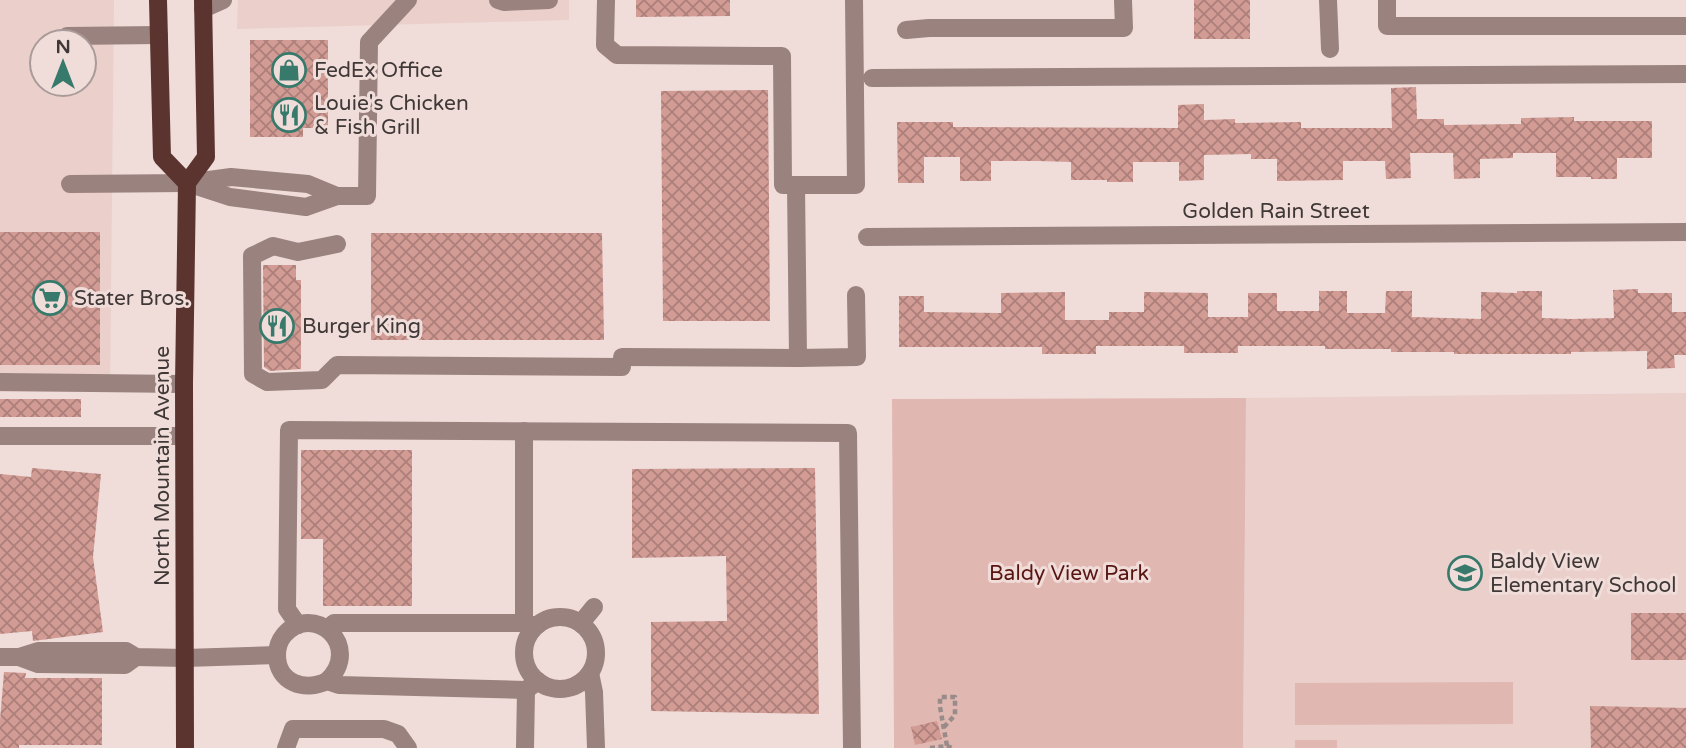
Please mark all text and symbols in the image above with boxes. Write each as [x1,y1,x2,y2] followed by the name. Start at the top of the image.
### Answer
[28,28,98,98] north arrow
[55,36,71,58] text: N
[270,51,308,89] shop icon: FedEx Office
[314,58,443,83] place label: FedEx Office
[314,91,469,140] place label: Louie's Chicken & Fish Grill
[270,96,308,134] restaurant icon: Louie's Chicken & Fish Grill
[1182,199,1370,224] street label: Golden Rain Street
[31,279,69,317] supermarket icon: Stater Bros.
[74,286,190,311] place label: Stater Bros.
[258,307,296,345] restaurant icon: Burger King
[302,314,421,339] place label: Burger King
[150,346,175,586] street label: North Mountain Avenue
[1490,549,1677,598] place label: Baldy View Elementary School
[1446,554,1484,592] school or university icon: Baldy View Elementary School
[989,561,1149,586] park label: Baldy View Park

